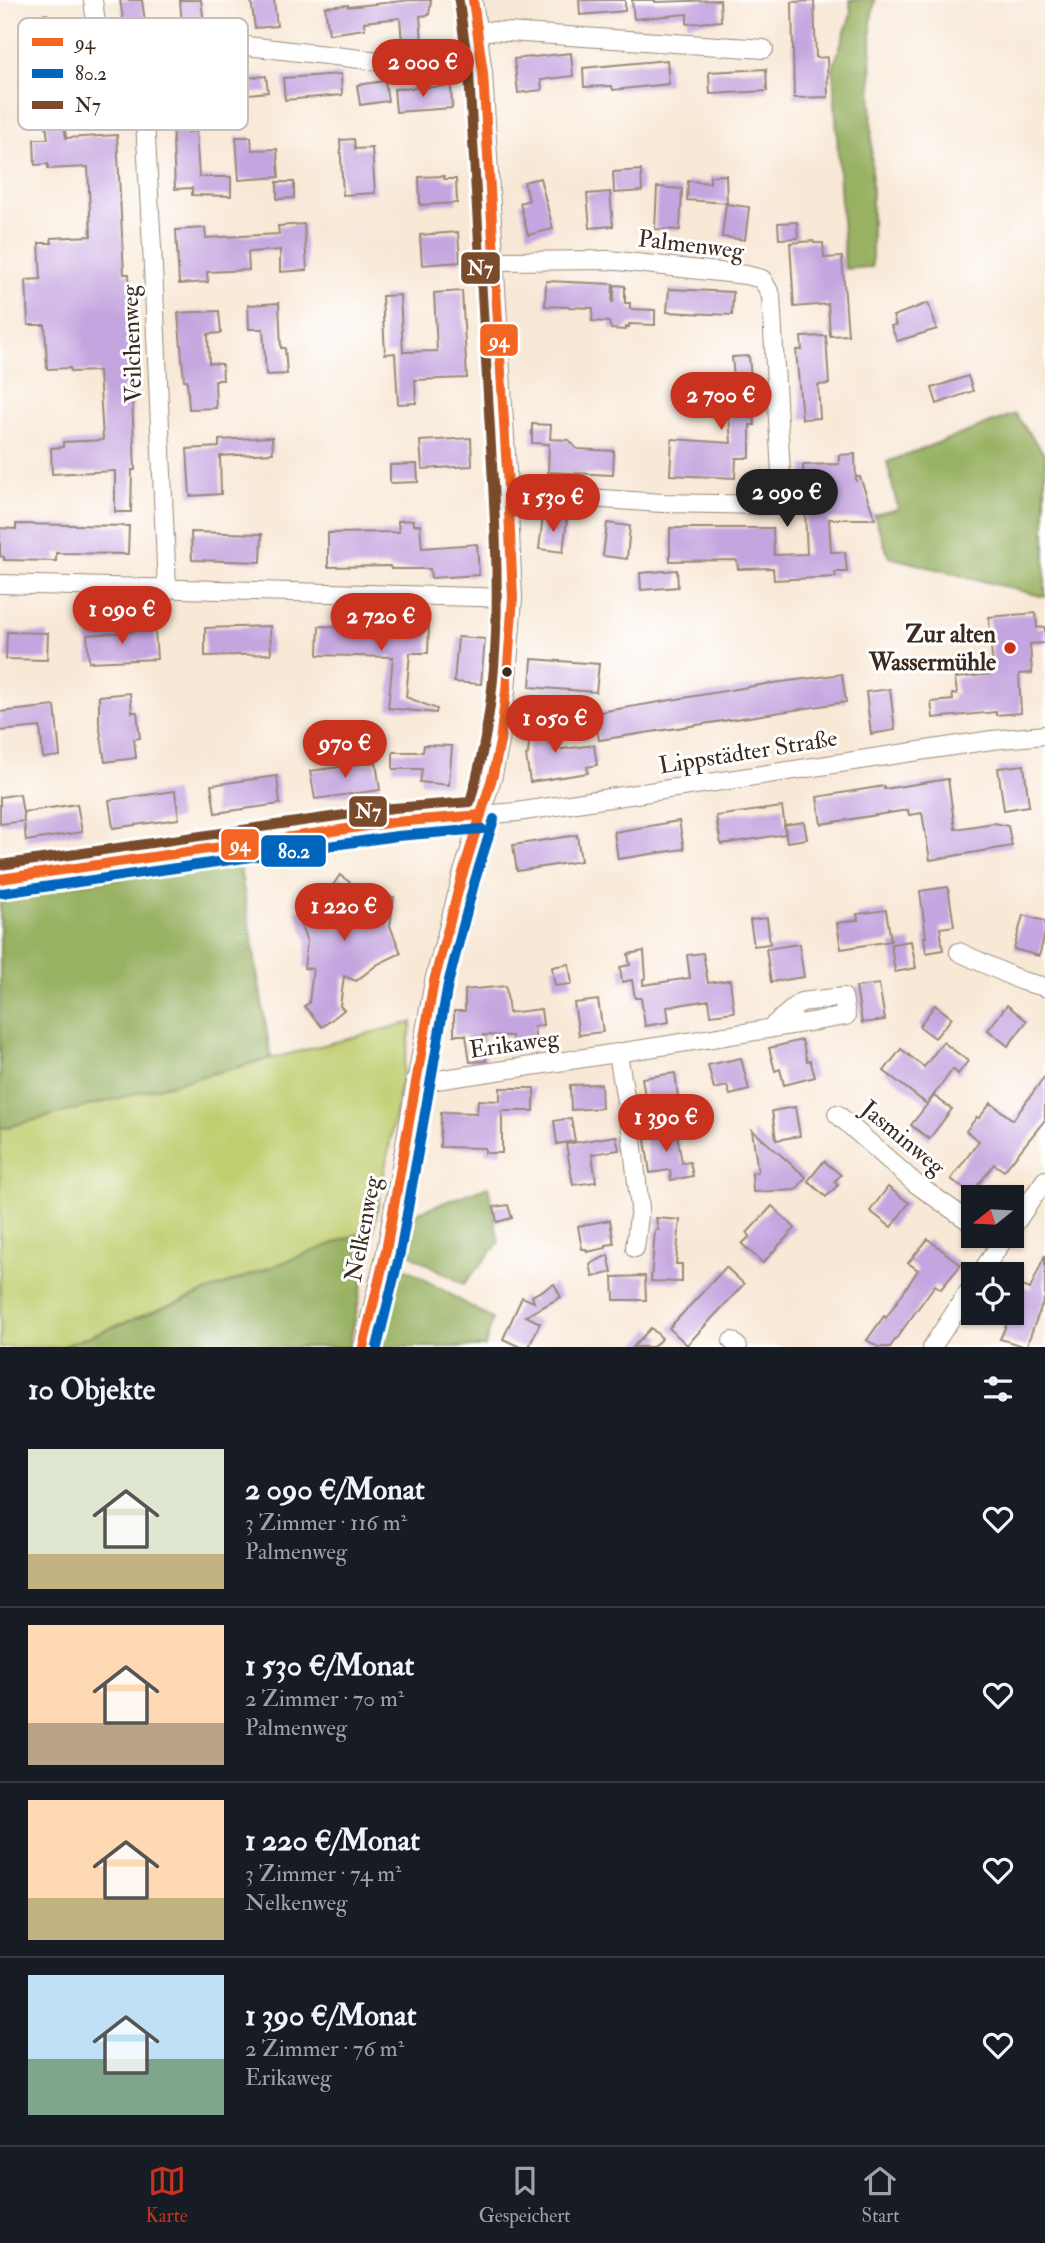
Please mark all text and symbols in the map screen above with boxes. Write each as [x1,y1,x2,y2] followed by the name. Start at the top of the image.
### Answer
[18,18,248,130] legend
[73,31,96,55] text: 94
[358,40,488,99] pin: 2 000 €
[388,47,458,76] text: 2 000 €
[75,62,107,86] text: 80.2
[75,94,101,118] text: N7
[636,223,747,267] street label: Palmenweg
[460,251,501,285] line badge: N7
[466,257,493,281] text: N7
[114,283,150,404] street label: Veilchenweg
[479,323,519,357] line badge: 94
[487,329,511,353] text: 94
[656,372,786,432] pin: 2 700 €
[687,380,755,409] text: 2 700 €
[722,470,852,529] pin: 2 090 €
[488,475,618,534] pin: 1 530 €
[752,477,822,506] text: 2 090 €
[522,482,584,511] text: 1 530 €
[57,586,187,646] pin: 1 090 €
[89,594,155,623] text: 1 090 €
[316,594,446,653] pin: 2 720 €
[347,601,415,630] text: 2 720 €
[868,619,997,678] place label: Zur alten Wassermühle
[1002,640,1018,656] marker: Zur alten Wassermühle
[500,665,514,679] unlabelled marker
[490,696,620,755] pin: 1 050 €
[523,703,587,732] text: 1 050 €
[296,720,394,780] pin: 970 €
[657,723,839,781] street label: Lippstädter Straße
[319,728,371,757] text: 970 €
[348,795,388,828] line badge: N7
[354,800,381,824] text: N7
[220,828,260,861] line badge: 94
[228,833,252,857] text: 94
[260,834,327,868] line badge: 80.2
[278,840,310,864] text: 80.2
[279,884,409,943] pin: 1 220 €
[311,891,377,920] text: 1 220 €
[467,1022,562,1066] street label: Erikaweg
[854,1093,953,1183] street label: Jasminweg
[601,1094,731,1154] pin: 1 390 €
[634,1102,698,1131] text: 1 390 €
[338,1172,389,1284] street label: Nelkenweg
[961,1185,1024,1248] north arrow
[961,1185,1024,1325] map controls
[961,1262,1024,1325] button: locate
[979,1370,1017,1408] icon: filters
[28,1371,155,1408] text: 10 Objekte
[245,1471,425,1508] text: 2 090 €/Monat
[84,1477,168,1561] icon: home
[979,1500,1017,1538] icon: heart
[245,1508,407,1537] text: 3 Zimmer · 116 m²
[245,1537,347,1566] text: Palmenweg
[245,1647,414,1684] text: 1 530 €/Monat
[84,1653,168,1737] icon: home
[979,1676,1017,1714] icon: heart
[245,1684,404,1713] text: 2 Zimmer · 70 m²
[245,1713,347,1742] text: Palmenweg
[245,1822,420,1859] text: 1 220 €/Monat
[84,1828,168,1912] icon: home
[979,1851,1017,1889] icon: heart
[245,1859,402,1888] text: 3 Zimmer · 74 m²
[245,1888,347,1917] text: Nelkenweg
[245,1997,416,2034] text: 1 390 €/Monat
[84,2003,168,2087] icon: home
[979,2026,1017,2064] icon: heart
[245,2034,404,2063] text: 2 Zimmer · 76 m²
[245,2063,331,2092] text: Erikaweg
[145,2162,188,2228] tab: Karte
[479,2162,570,2228] tab: Gespeichert
[861,2162,899,2228] tab: Start

